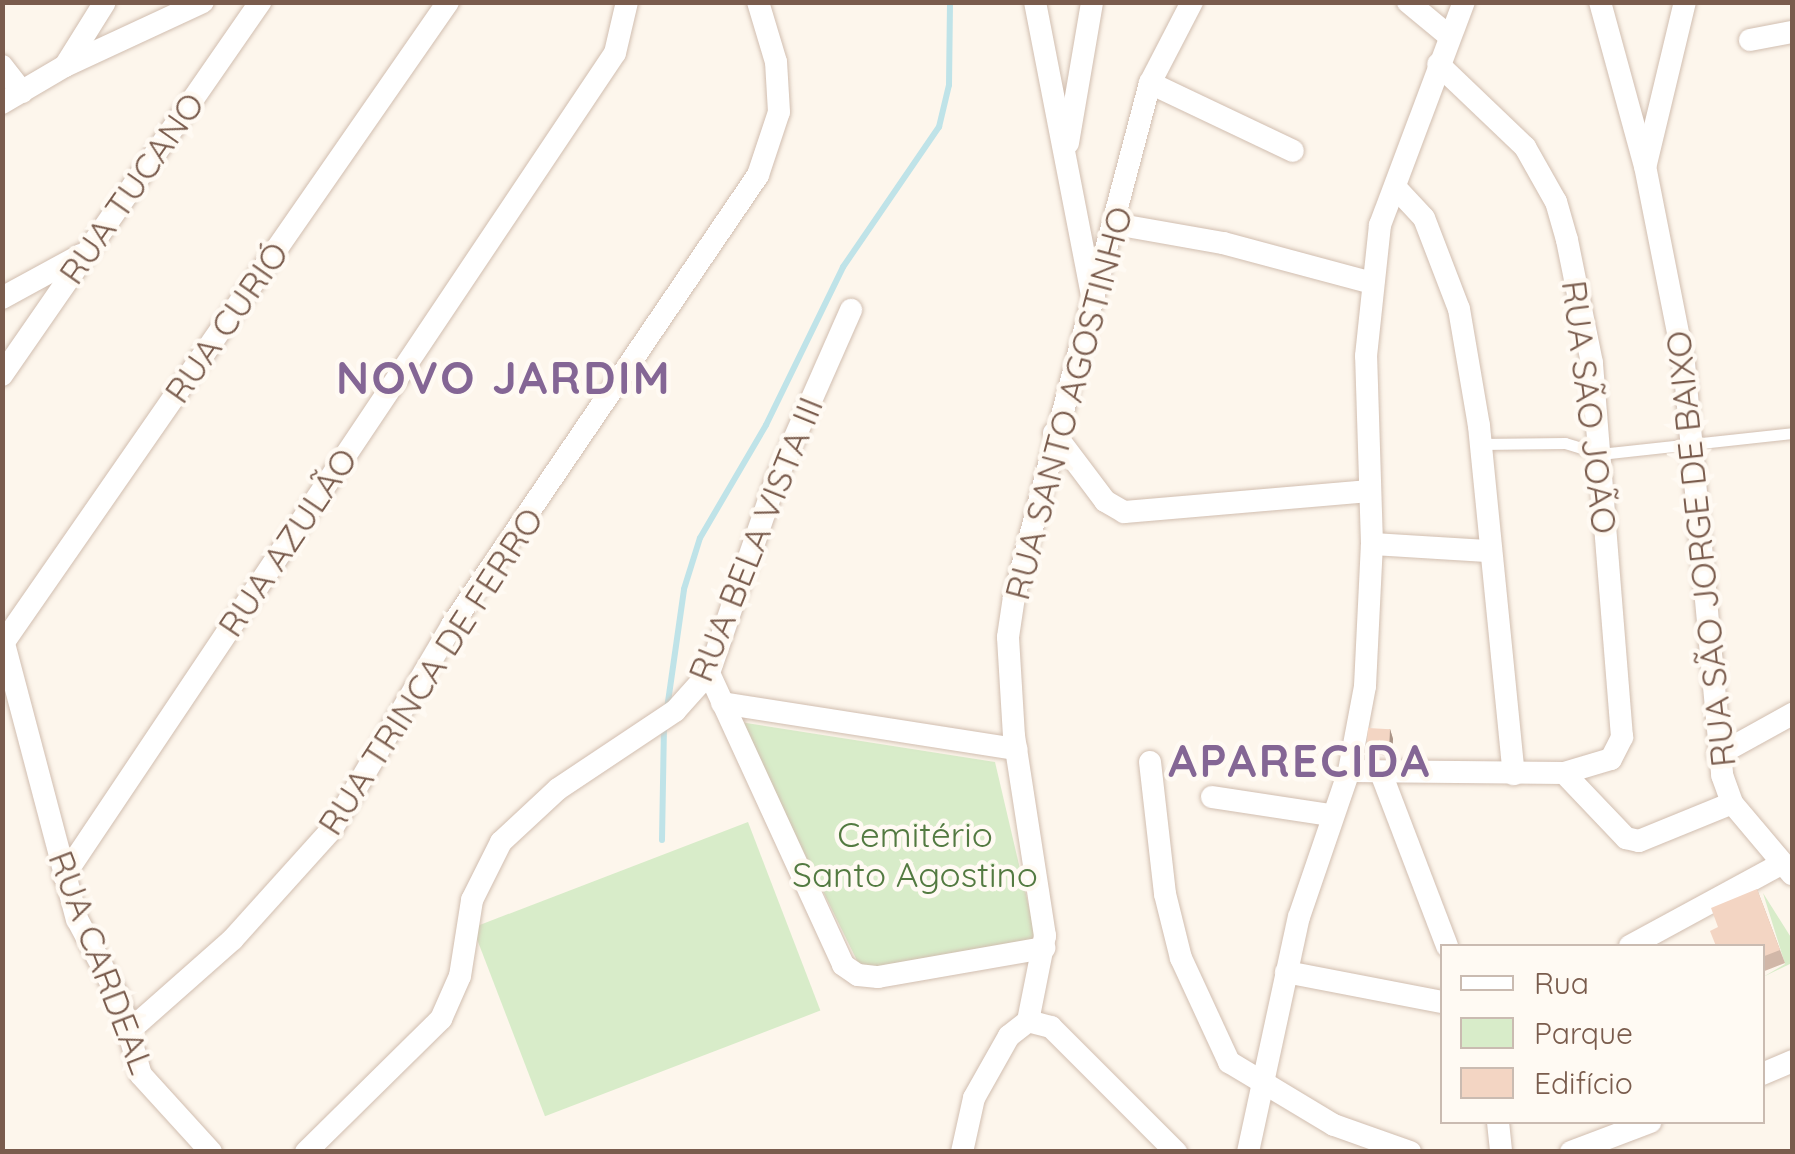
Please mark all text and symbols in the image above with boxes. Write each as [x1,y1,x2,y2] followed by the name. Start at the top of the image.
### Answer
[50,84,212,292] street label: RUA TUCANO
[995,202,1141,604] street label: RUA SANTO AGOSTINHO
[155,233,297,411] street label: RUA CURIÓ
[1554,278,1626,536] street label: RUA SÃO JOÃO
[1656,329,1744,769] street label: RUA SÃO JORGE DE BAIXO
[336,351,672,405] district label: NOVO JARDIM
[679,391,831,687] street label: RUA BELA VISTA III
[209,440,365,644] street label: RUA AZULÃO
[308,500,552,842] street label: RUA TRINCA DE FERRO
[1168,734,1432,788] district label: APARECIDA
[792,813,1038,895] park label: Cemitério Santo Agostino
[40,845,164,1079] street label: RUA CARDEAL
[1440,944,1765,1124] legend
[1534,964,1589,1002] text: Rua
[1534,1014,1633,1052] text: Parque
[1534,1064,1633,1102] text: Edifício

